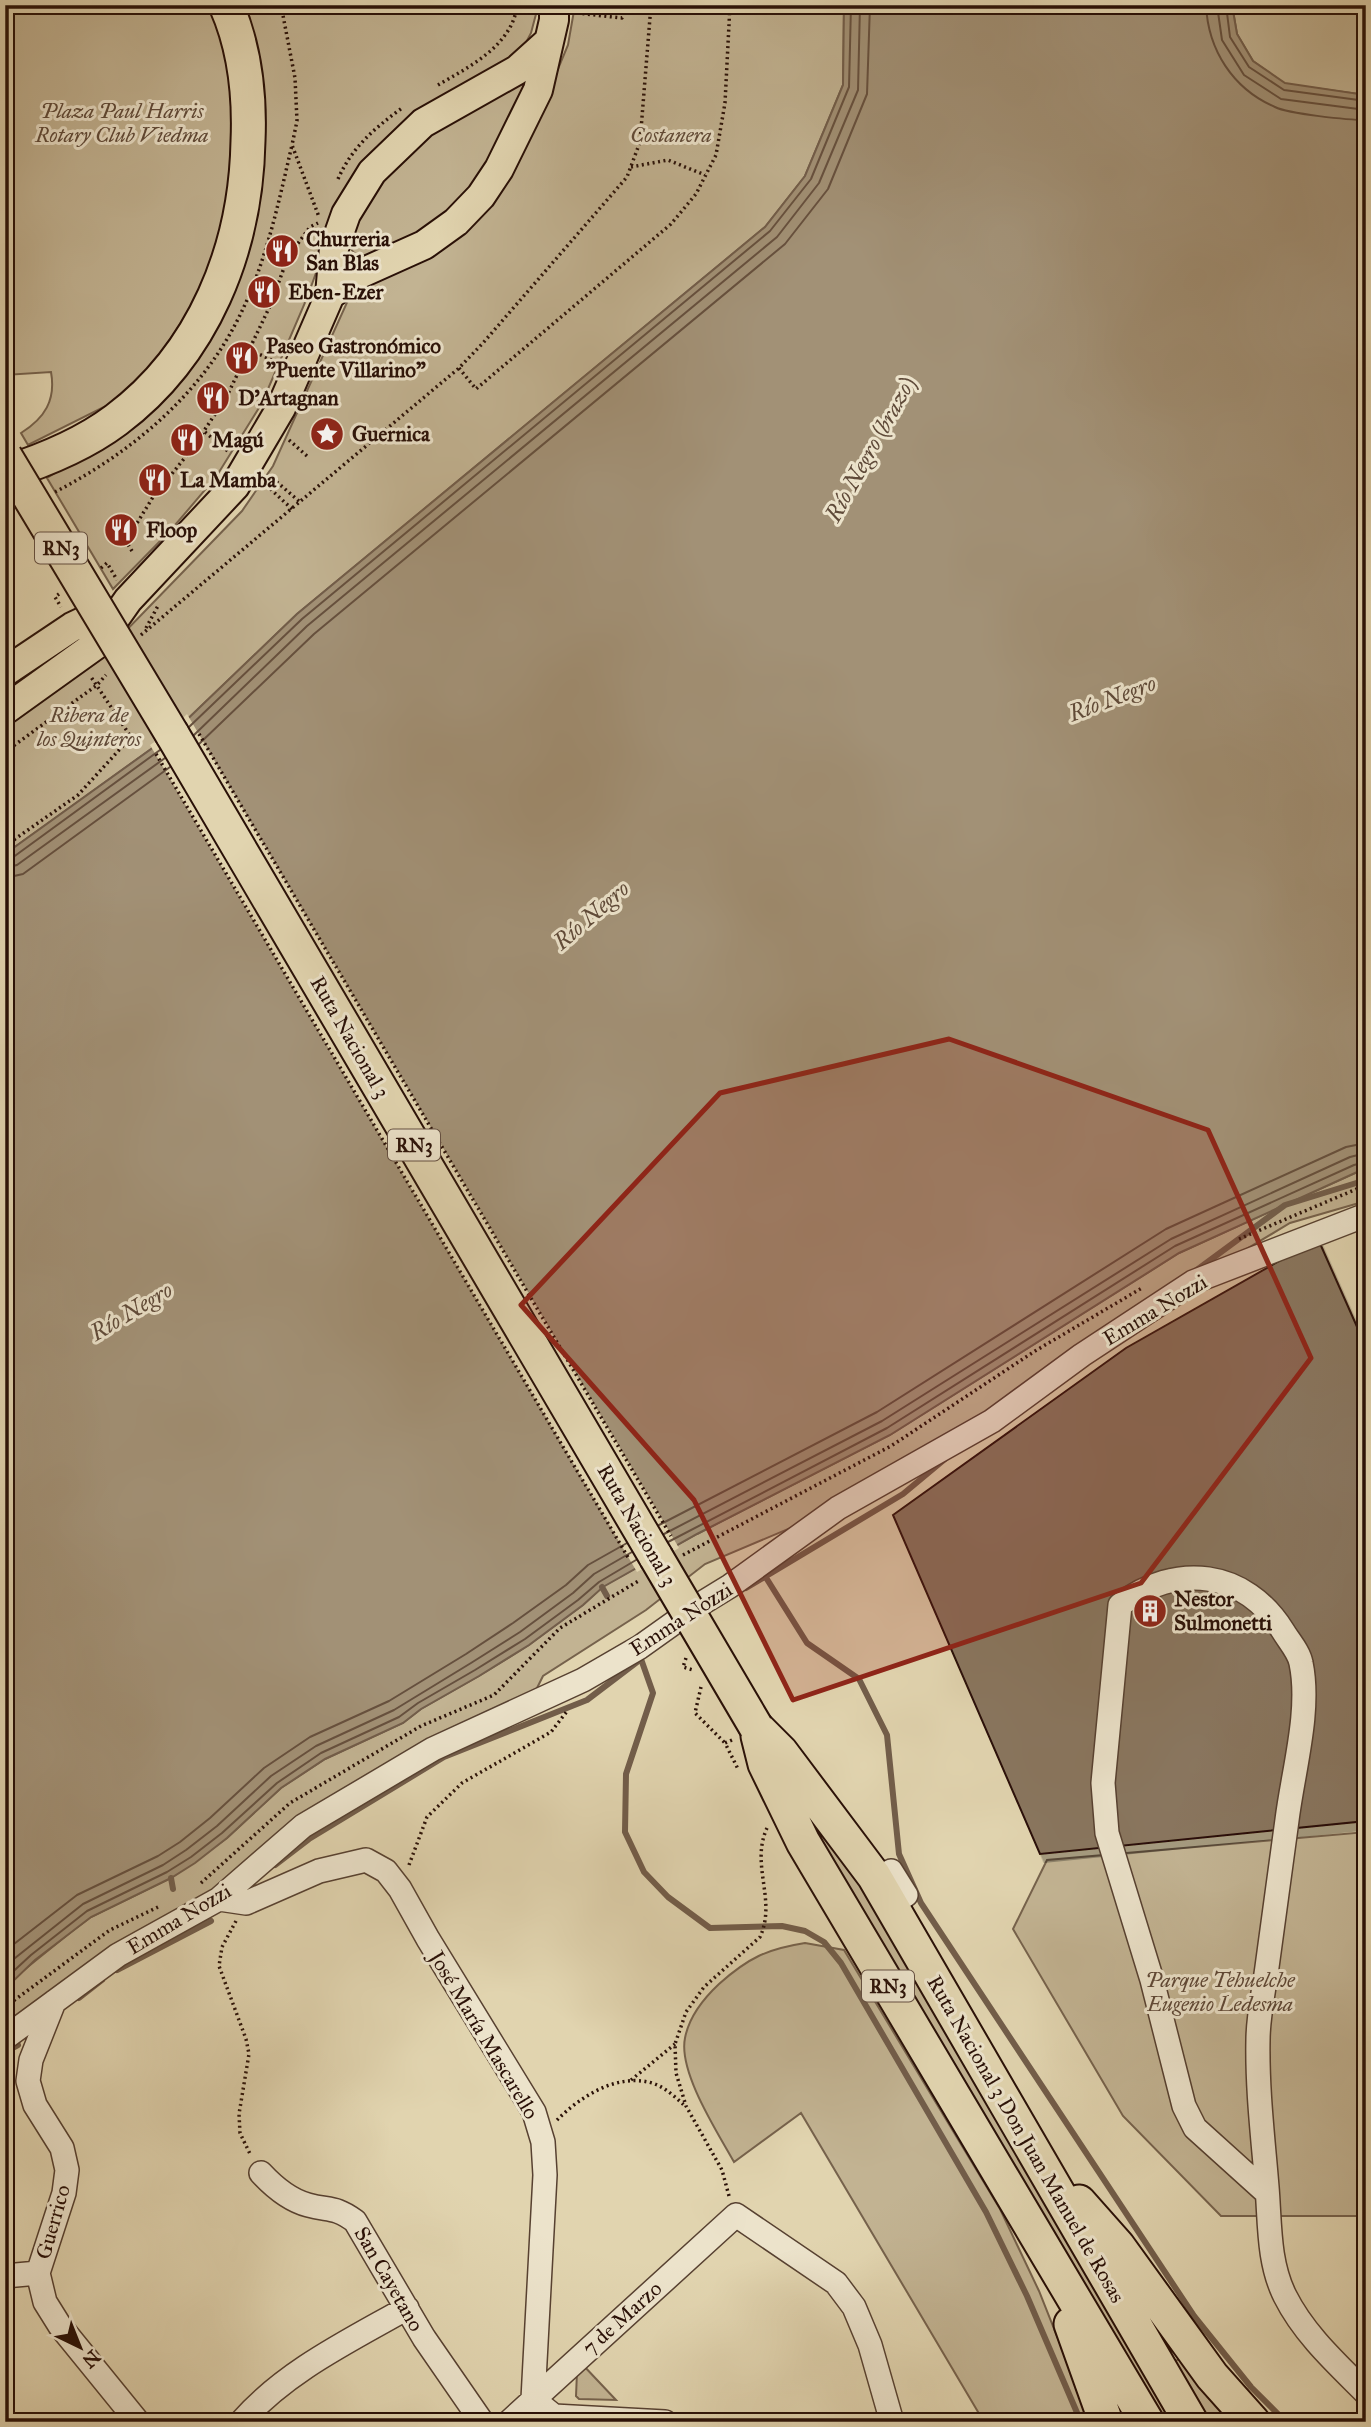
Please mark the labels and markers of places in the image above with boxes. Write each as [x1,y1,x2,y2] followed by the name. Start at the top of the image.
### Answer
[306,226,391,276] place label: Churreria San Blas
[263,232,301,270] restaurant icon: Churreria San Blas
[245,273,283,311] restaurant icon: Eben-Ezer
[288,279,384,305] place label: Eben-Ezer
[266,333,441,383] place label: Paseo Gastronómico "Puente Villarino"
[223,339,261,377] restaurant icon: Paseo Gastronómico "Puente Villarino"
[194,379,232,417] restaurant icon: D'Artagnan
[238,385,339,411] place label: D'Artagnan
[308,415,346,453] place icon: Guernica
[168,421,206,459] restaurant icon: Magú
[352,421,431,447] place label: Guernica
[212,427,265,453] place label: Magú
[136,461,174,499] restaurant icon: La Mamba
[180,467,277,493] place label: La Mamba
[102,511,140,549] restaurant icon: Floop
[146,517,198,543] place label: Floop
[1174,1586,1272,1636] place label: Nestor Sulmonetti
[1131,1592,1169,1630] building icon: Nestor Sulmonetti

